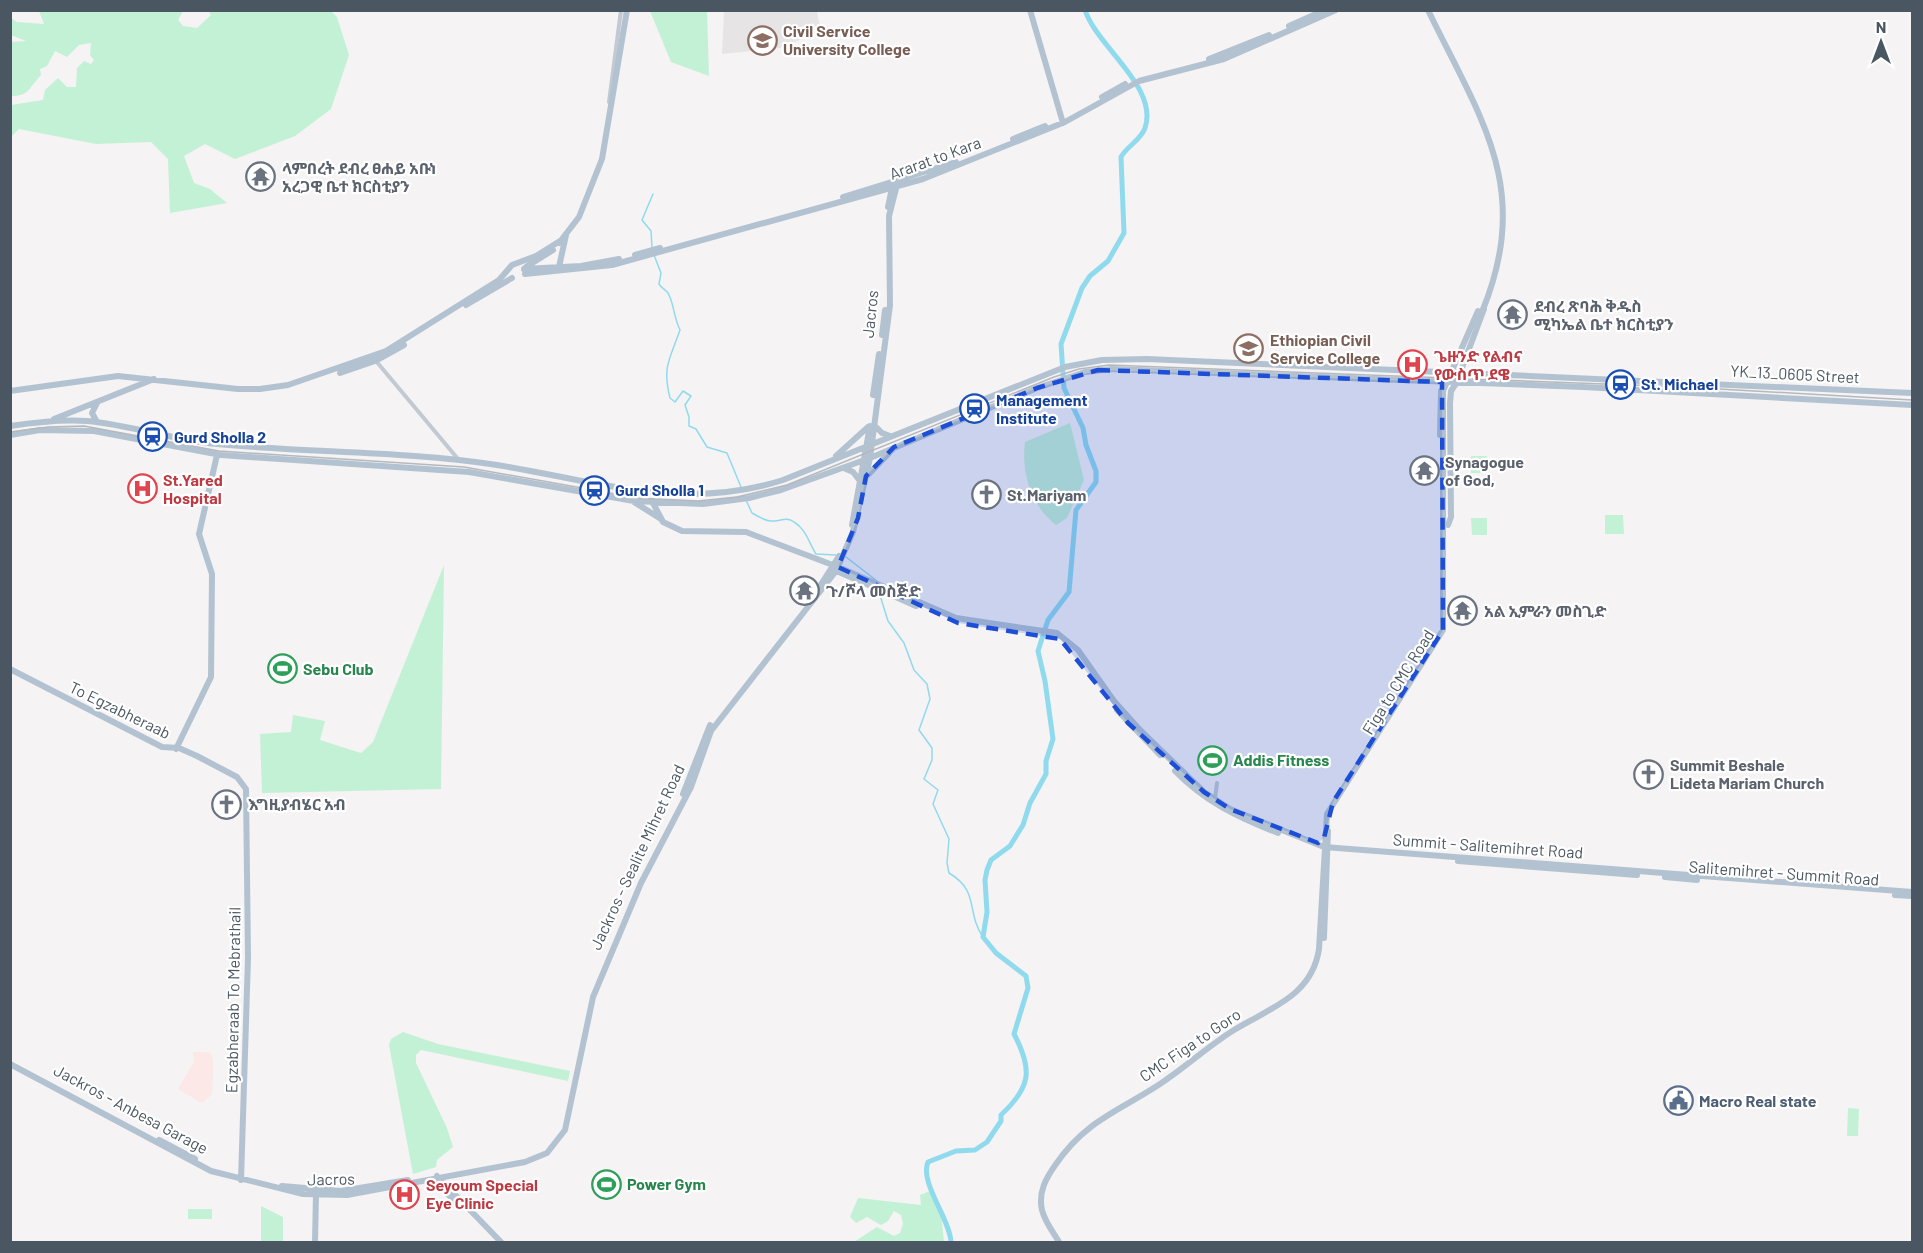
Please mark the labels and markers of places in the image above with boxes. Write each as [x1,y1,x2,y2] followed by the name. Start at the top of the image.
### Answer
[783,21,911,58] place label: Civil Service University College
[746,24,778,56] school or university icon: Civil Service University College
[282,158,436,195] place label: ላምበረት ደብረ ፀሐይ አቡነ አረጋዊ ቤተ ክርስቲያን
[245,161,277,193] temple icon: ላምበረት ደብረ ፀሐይ አቡነ አረጋዊ ቤተ ክርስቲያን
[1534,296,1674,333] place label: ደብረ ጽባሕ ቅዱስ ሚካኤል ቤተ ክርስቲያን
[1497,299,1529,331] temple icon: ደብረ ጽባሕ ቅዱስ ሚካኤል ቤተ ክርስቲያን
[1270,330,1380,367] place label: Ethiopian Civil Service College
[1233,333,1265,365] school or university icon: Ethiopian Civil Service College
[1434,346,1522,383] place label: ጌዙንድ የልብና የውስጥ ደዌ
[1397,349,1429,381] hospital icon: ጌዙንድ የልብና የውስጥ ደዌ
[1604,368,1636,400] station icon: St. Michael
[1641,374,1718,393] place label: St. Michael
[996,390,1088,427] place label: Management Institute
[959,393,991,425] station icon: Management Institute
[137,421,169,453] station icon: Gurd Sholla 2
[174,427,266,446] place label: Gurd Sholla 2
[1445,452,1524,489] place label: Synagogue of God,
[1408,455,1440,487] temple icon: Synagogue of God,
[163,470,223,507] place label: St.Yared Hospital
[126,473,158,505] hospital icon: St.Yared Hospital
[578,474,610,506] station icon: Gurd Sholla 1
[970,479,1002,511] church icon: St.Mariyam
[615,480,704,499] place label: Gurd Sholla 1
[1007,485,1086,504] place label: St.Mariyam
[789,575,821,607] temple icon: ጉ/ሾላ መስጅድ
[826,581,922,600] place label: ጉ/ሾላ መስጅድ
[1447,595,1479,627] temple icon: አል ኢምራን መስጊድ
[1484,601,1607,620] place label: አል ኢምራን መስጊድ
[266,653,298,685] sports icon: Sebu Club
[303,659,374,678] place label: Sebu Club
[1196,744,1228,776] sports icon: Addis Fitness
[1233,750,1329,769] place label: Addis Fitness
[1670,755,1824,792] place label: Summit Beshale Lideta Mariam Church
[1633,758,1665,790] church icon: Summit Beshale Lideta Mariam Church
[211,788,243,820] church icon: እግዚያብሄር አብ
[248,794,346,813] place label: እግዚያብሄር አብ
[1662,1085,1694,1117] public building icon: Macro Real state
[1699,1091,1817,1110] place label: Macro Real state
[590,1168,622,1200] sports icon: Power Gym
[627,1174,706,1193] place label: Power Gym
[426,1175,538,1212] place label: Seyoum Special Eye Clinic
[389,1178,421,1210] hospital icon: Seyoum Special Eye Clinic

